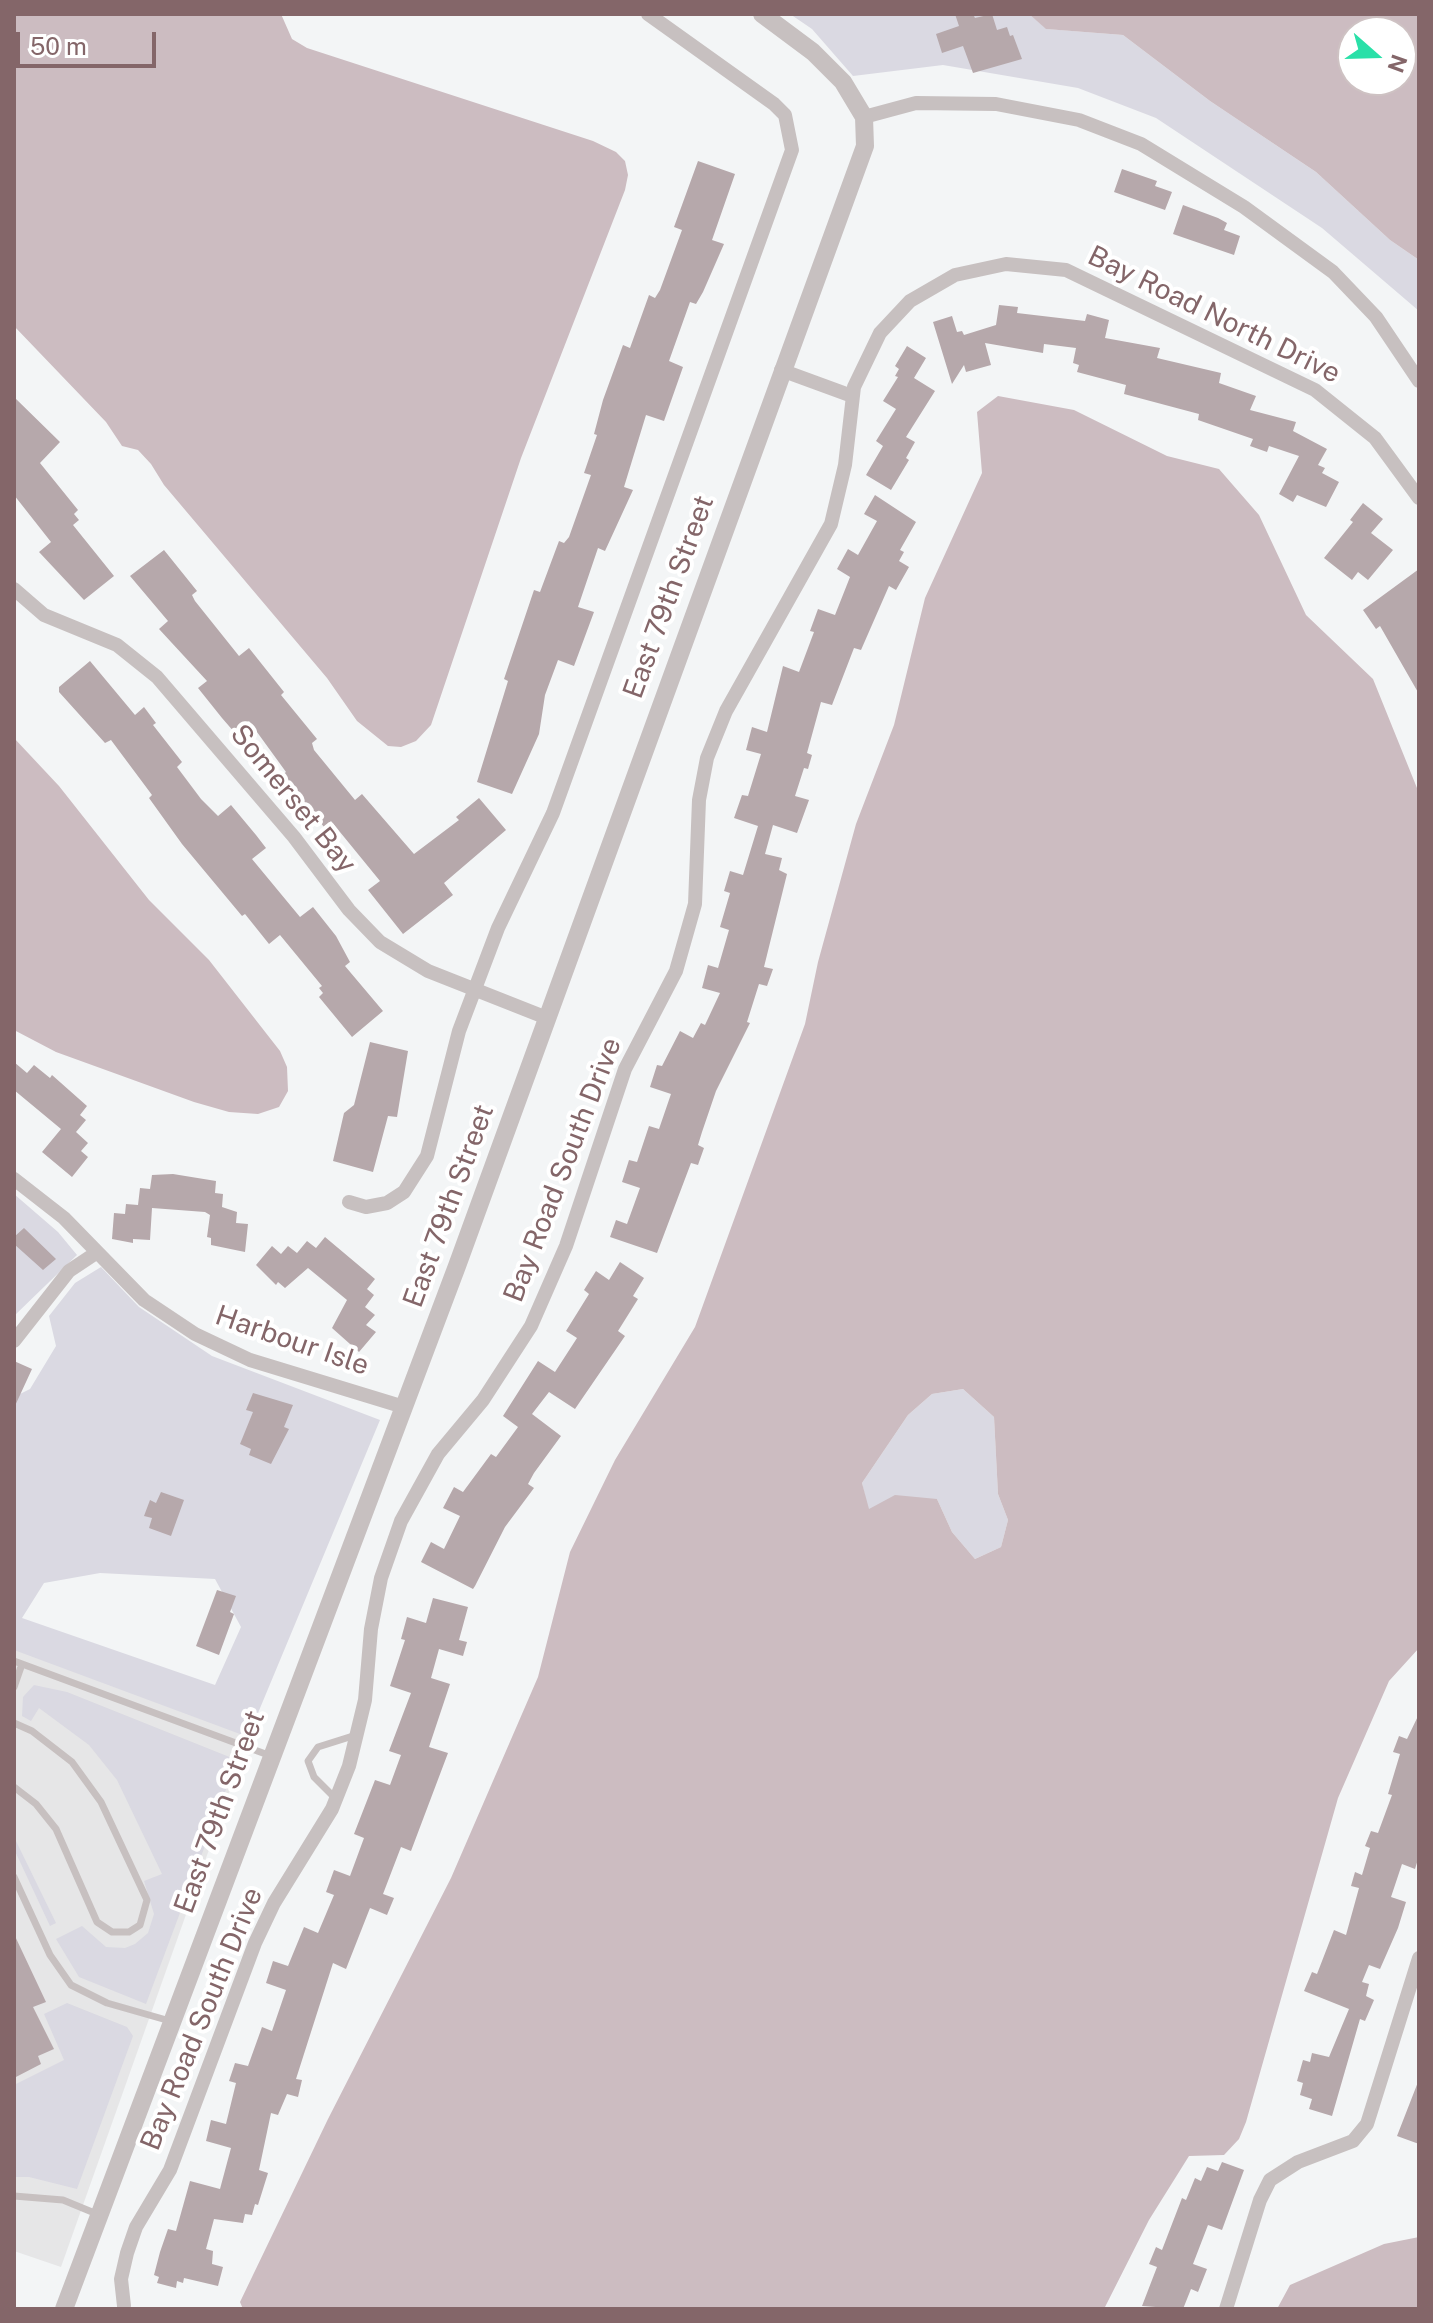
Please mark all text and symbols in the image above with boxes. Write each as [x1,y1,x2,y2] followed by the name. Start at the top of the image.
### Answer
[20,16,160,66] scale bar
[1337,16,1417,96] north arrow
[30,32,87,60] text: 50 m
[1383,51,1413,76] text: N
[1082,239,1346,391] street label: Bay Road North Drive
[617,491,721,703] street label: East 79th Street
[223,718,363,880] street label: Somerset Bay
[497,1033,629,1307] street label: Bay Road South Drive
[397,1100,501,1312] street label: East 79th Street
[211,1299,373,1383] street label: Harbour Isle
[168,1706,272,1918] street label: East 79th Street
[134,1883,270,2155] street label: Bay Road South Drive

